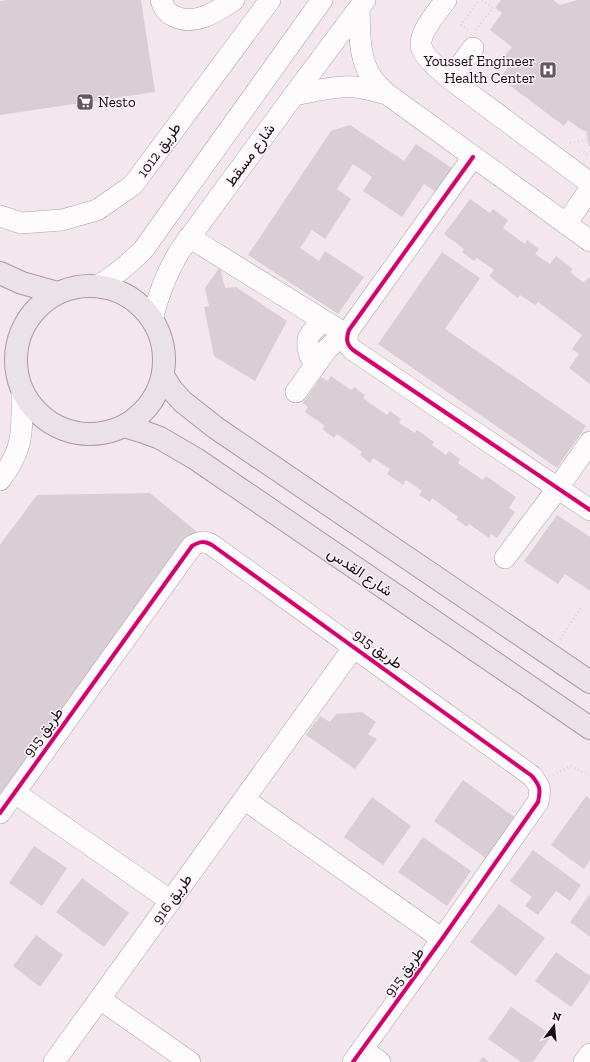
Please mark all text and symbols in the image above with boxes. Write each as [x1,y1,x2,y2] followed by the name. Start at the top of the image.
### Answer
[423,52,535,87] place label: Youssef Engineer Health Center
[538,60,558,80] hospital icon: Youssef Engineer Health Center
[75,92,95,112] supermarket icon: Nesto
[98,93,136,111] place label: Nesto
[133,119,186,181] street label: طريق 1012
[221,120,280,191] street label: شارع مسقط
[323,544,396,602] street label: شارع القدس
[349,625,406,674] street label: طريق 915
[19,704,68,761] street label: طريق 915
[148,871,197,928] street label: طريق 916
[380,944,429,1001] street label: طريق 915
[534,1006,574,1046] north arrow
[551,1009,563,1024] text: N

